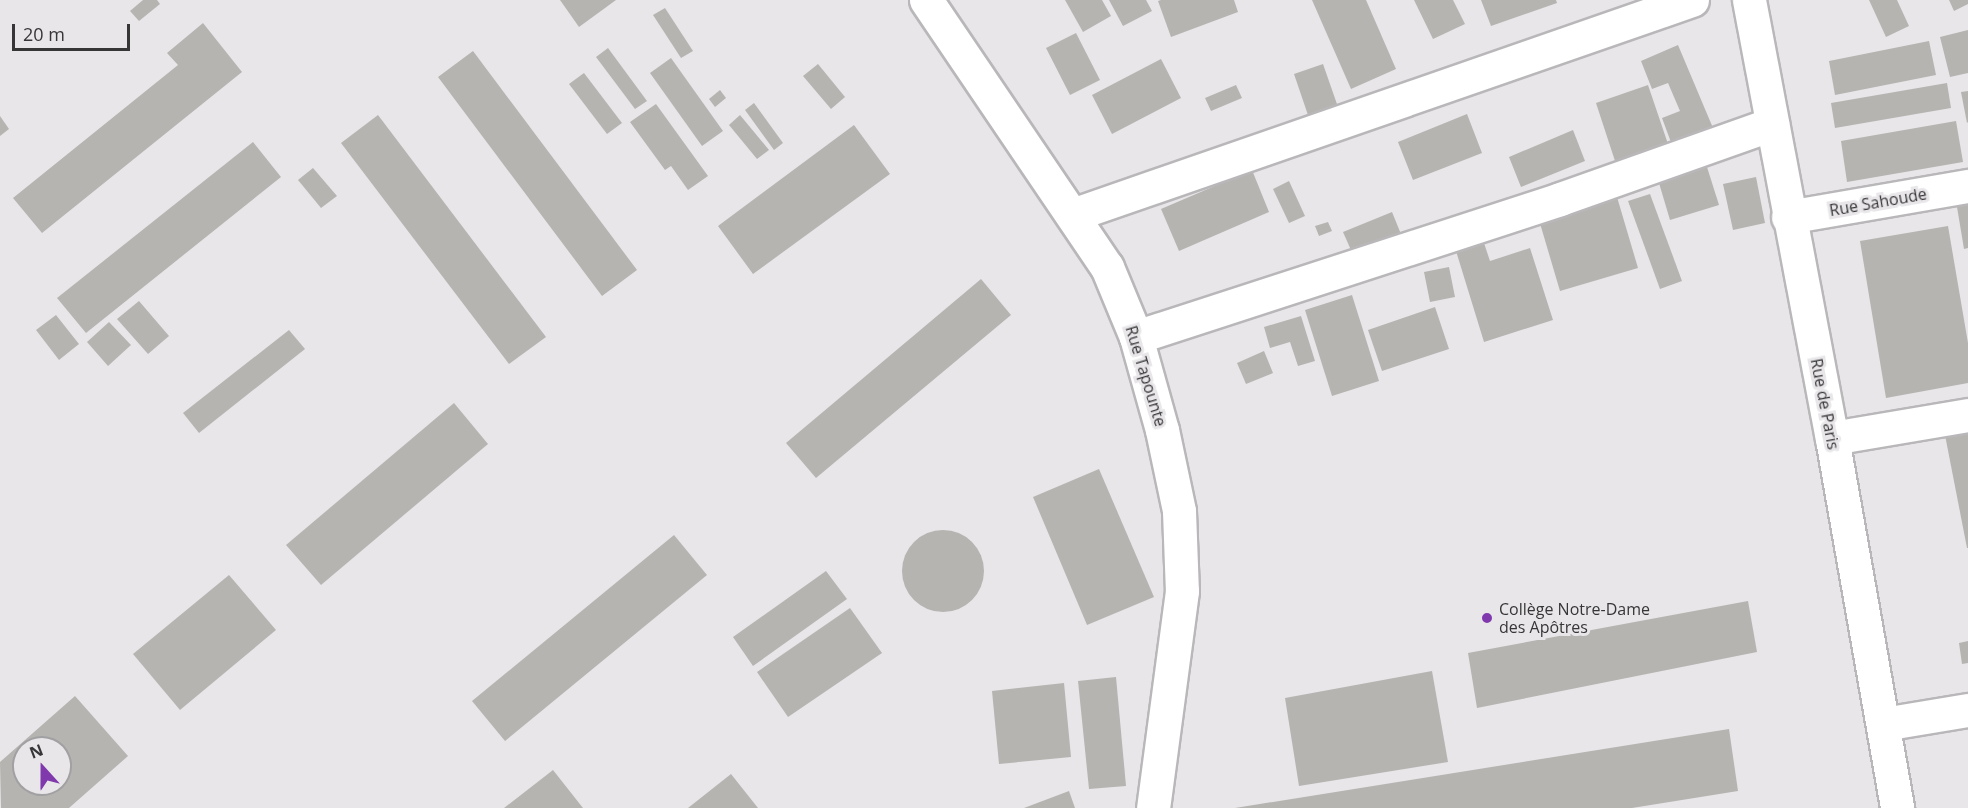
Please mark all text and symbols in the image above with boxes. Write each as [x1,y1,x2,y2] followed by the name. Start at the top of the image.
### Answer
[15,12,134,50] scale bar
[23,22,65,46] text: 20 m
[1828,184,1928,220] street label: Rue Sahoude
[1122,323,1170,429] street label: Rue Tapounte
[1807,357,1843,451] street label: Rue de Paris
[1499,599,1650,637] place label: Collège Notre-Dame des Apôtres
[1480,611,1494,625] marker: Collège Notre-Dame des Apôtres
[12,736,72,796] north arrow
[26,738,46,764] text: N

